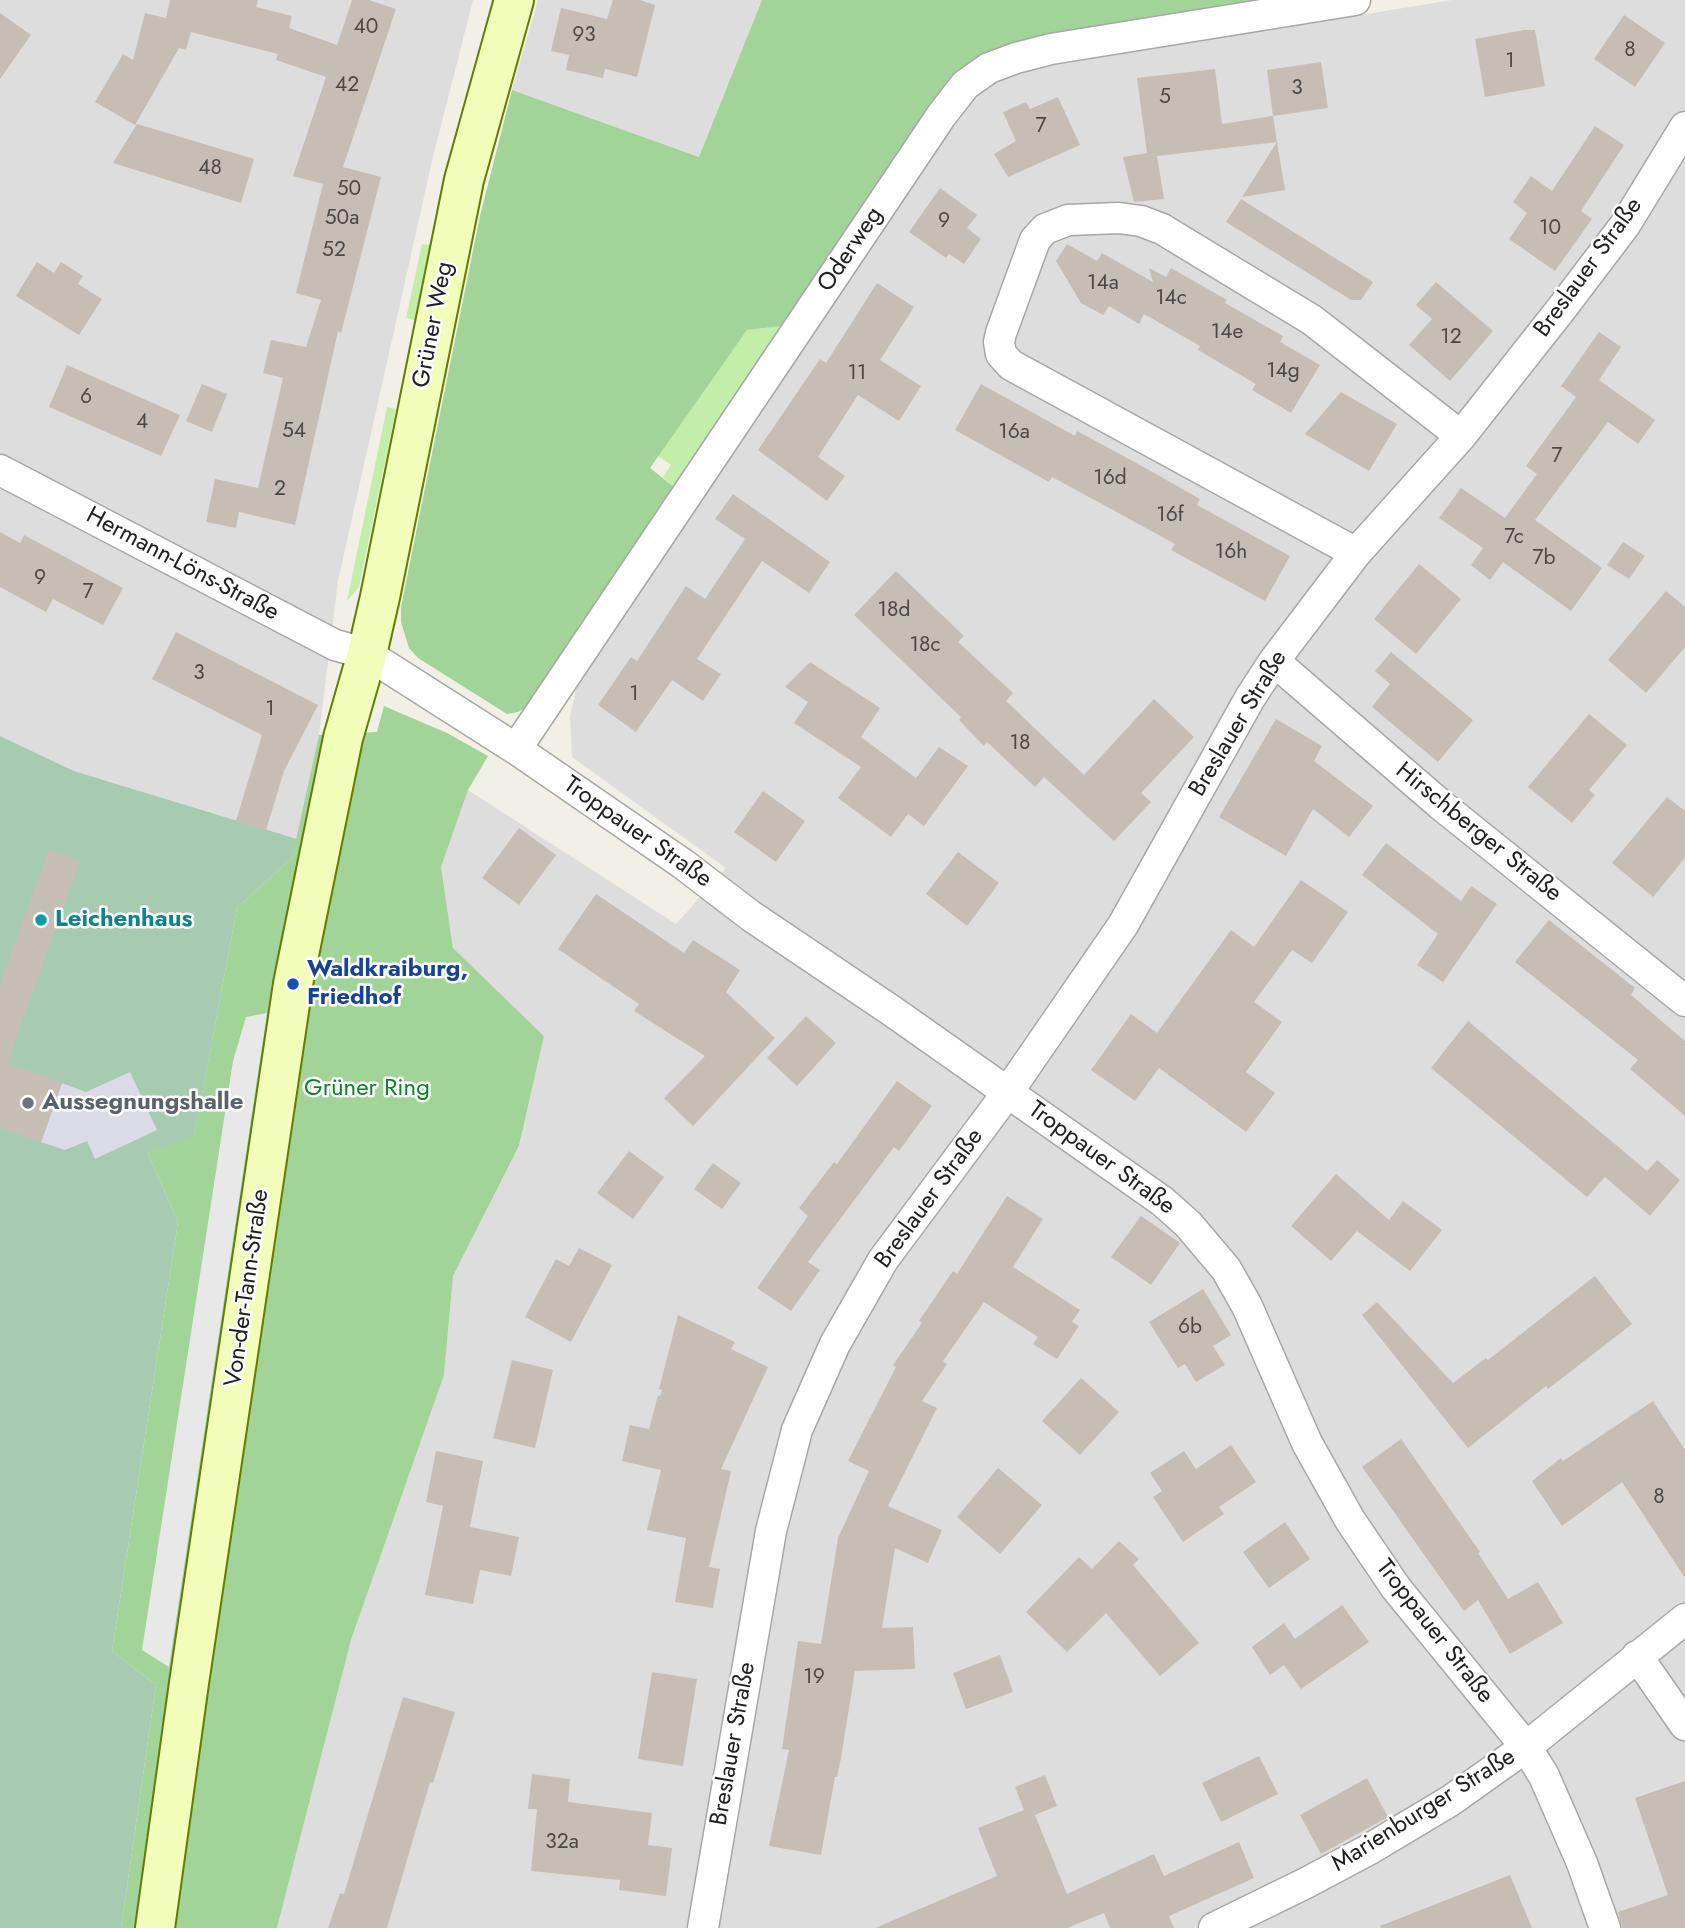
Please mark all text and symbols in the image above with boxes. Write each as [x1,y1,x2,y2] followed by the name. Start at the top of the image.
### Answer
[354,15,378,41] house number: 40
[572,23,596,49] house number: 93
[1624,38,1636,64] house number: 8
[1505,49,1515,75] house number: 1
[335,73,359,99] house number: 42
[1291,76,1303,102] house number: 3
[1159,85,1171,111] house number: 5
[1035,114,1047,140] house number: 7
[198,156,222,182] house number: 48
[337,177,361,203] house number: 50
[1529,193,1649,343] street label: Breslauer Straße
[812,202,890,298] street label: Oderweg
[325,206,359,232] house number: 50a
[938,209,950,235] house number: 9
[1539,216,1561,242] house number: 10
[322,238,346,264] house number: 52
[408,260,460,390] street label: Grüner Weg
[1087,271,1119,297] house number: 14a
[1155,286,1187,312] house number: 14c
[1211,320,1243,346] house number: 14e
[1440,325,1462,351] house number: 12
[1266,359,1300,385] house number: 14g
[848,361,866,387] house number: 11
[80,385,92,411] house number: 6
[136,410,148,436] house number: 4
[282,419,306,445] house number: 54
[998,420,1030,446] house number: 16a
[1551,444,1563,470] house number: 7
[1093,466,1127,492] house number: 16d
[274,477,286,503] house number: 2
[81,502,283,628] street label: Hermann-Löns-Straße
[1156,503,1184,529] house number: 16f
[1504,525,1524,551] house number: 7c
[1215,540,1247,566] house number: 16h
[1533,546,1555,572] house number: 7b
[34,566,46,592] house number: 9
[82,580,94,606] house number: 7
[878,598,910,624] house number: 18d
[910,633,940,659] house number: 18c
[1184,646,1294,802] street label: Breslauer Straße
[193,661,205,687] house number: 3
[629,682,639,708] house number: 1
[265,697,275,723] house number: 1
[1010,731,1030,757] house number: 18
[1389,757,1567,909] street label: Hirschberger Straße
[557,771,717,895] street label: Troppauer Straße
[55,906,192,934] place label: Leichenhaus
[33,912,49,928] marker: Leichenhaus
[307,956,468,1012] place label: Waldkraiburg, Friedhof
[285,976,301,992] marker: Waldkraiburg, Friedhof
[304,1075,430,1103] park label: Grüner Ring
[42,1089,244,1117] place label: Aussegnungshalle
[20,1095,36,1111] marker: Aussegnungshalle
[1022,1096,1180,1222] street label: Troppauer Straße
[870,1124,990,1274] street label: Breslauer Straße
[220,1187,276,1389] street label: Von-der-Tann-Straße
[1178,1315,1202,1341] house number: 6b
[1653,1485,1665,1511] house number: 8
[1369,1555,1499,1709] street label: Troppauer Straße
[705,1660,763,1828] street label: Breslauer Straße
[803,1665,825,1691] house number: 19
[1327,1743,1521,1879] street label: Marienburger Straße
[545,1830,579,1856] house number: 32a

